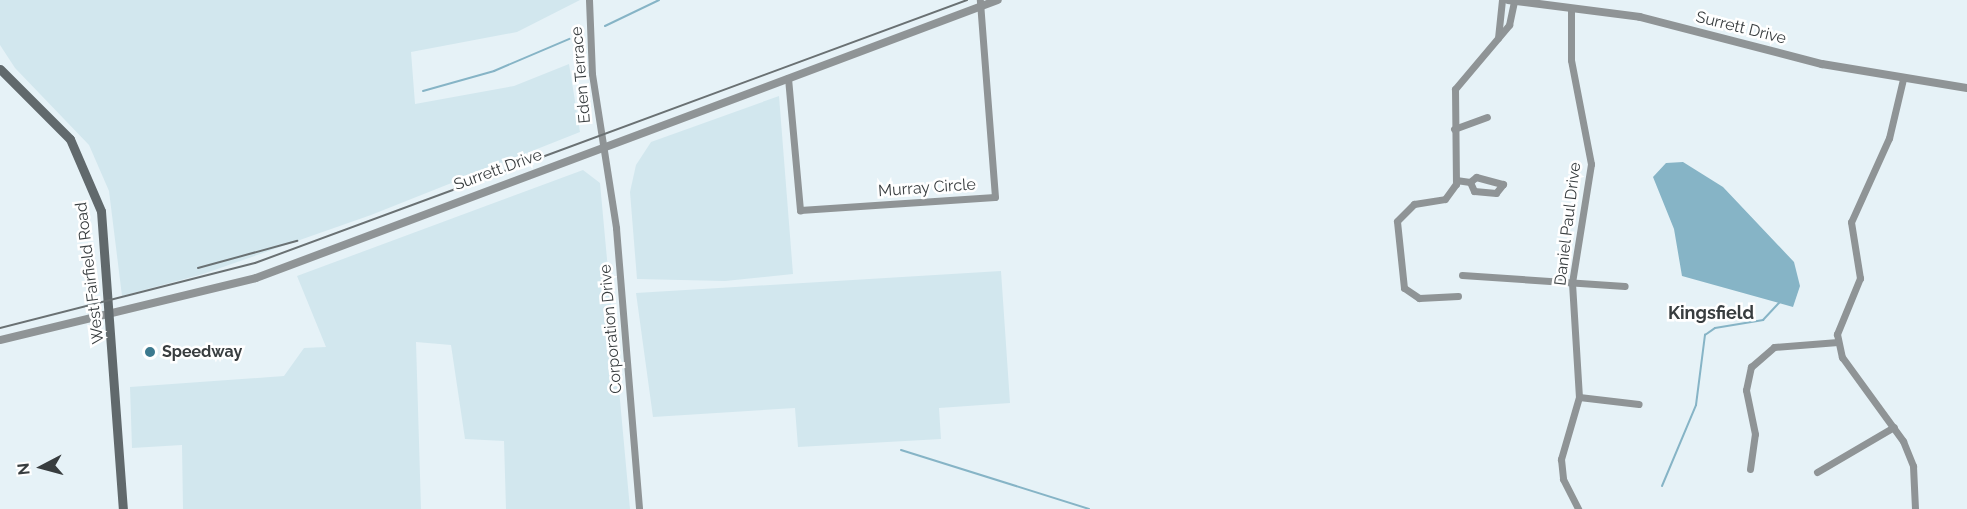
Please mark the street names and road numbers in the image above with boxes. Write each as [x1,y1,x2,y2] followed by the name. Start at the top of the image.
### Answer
[1694,7,1788,49] street label: Surrett Drive
[567,26,595,124] street label: Eden Terrace
[451,145,545,195] street label: Surrett Drive
[1551,161,1585,287] street label: Daniel Paul Drive
[877,175,977,201] street label: Murray Circle
[72,201,108,345] street label: West Fairfield Road
[596,264,626,394] street label: Corporation Drive

